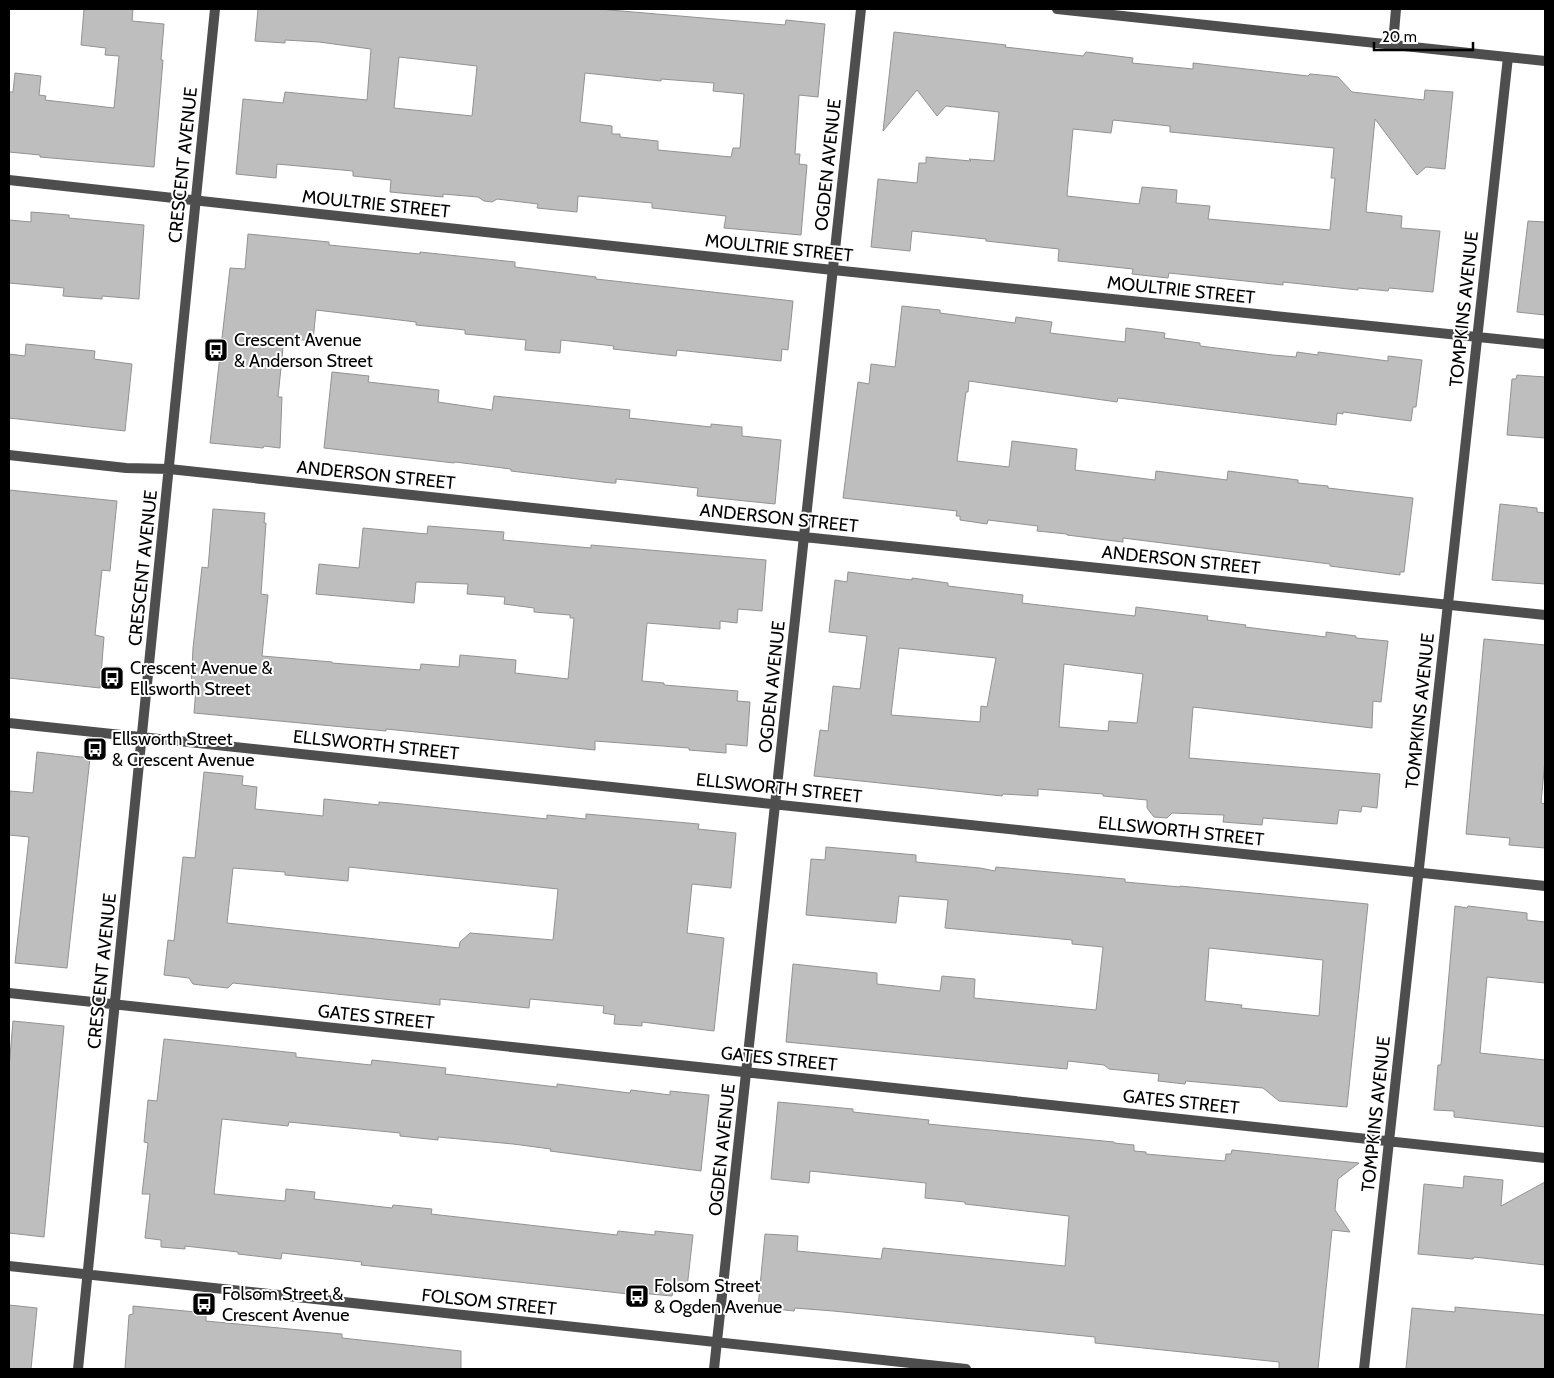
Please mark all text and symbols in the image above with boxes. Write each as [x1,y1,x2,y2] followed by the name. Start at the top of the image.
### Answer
[1374,20,1473,52] scale bar
[1382,28,1417,46] text: 20 m
[164,86,202,244] street label: CRESCENT AVENUE
[810,98,846,232] street label: OGDEN AVENUE
[301,185,452,223] street label: MOULTRIE STREET
[704,229,855,267] street label: MOULTRIE STREET
[1445,230,1483,388] street label: TOMPKINS AVENUE
[1106,271,1257,309] street label: MOULTRIE STREET
[234,329,373,372] place label: Crescent Avenue & Anderson Street
[203,337,229,363] bus stop icon: Crescent Avenue & Anderson Street
[296,456,457,494] street label: ANDERSON STREET
[124,489,162,647] street label: CRESCENT AVENUE
[699,499,860,537] street label: ANDERSON STREET
[1101,541,1262,579] street label: ANDERSON STREET
[754,620,790,754] street label: OGDEN AVENUE
[1401,632,1439,790] street label: TOMPKINS AVENUE
[130,657,273,700] place label: Crescent Avenue & Ellsworth Street
[99,665,125,691] bus stop icon: Crescent Avenue & Ellsworth Street
[292,725,460,765] street label: ELLSWORTH STREET
[112,728,255,771] place label: Ellsworth Street & Crescent Avenue
[82,736,108,762] bus stop icon: Ellsworth Street & Crescent Avenue
[695,768,863,808] street label: ELLSWORTH STREET
[1097,811,1265,851] street label: ELLSWORTH STREET
[83,892,121,1050] street label: CRESCENT AVENUE
[317,1000,436,1034] street label: GATES STREET
[1357,1035,1395,1193] street label: TOMPKINS AVENUE
[720,1042,839,1076] street label: GATES STREET
[704,1083,740,1217] street label: OGDEN AVENUE
[1122,1085,1241,1119] street label: GATES STREET
[654,1275,782,1318] place label: Folsom Street & Ogden Avenue
[222,1283,349,1326] place label: Folsom Street & Crescent Avenue
[624,1283,650,1309] bus stop icon: Folsom Street & Ogden Avenue
[420,1284,558,1320] street label: FOLSOM STREET
[191,1291,217,1317] bus stop icon: Folsom Street & Crescent Avenue

